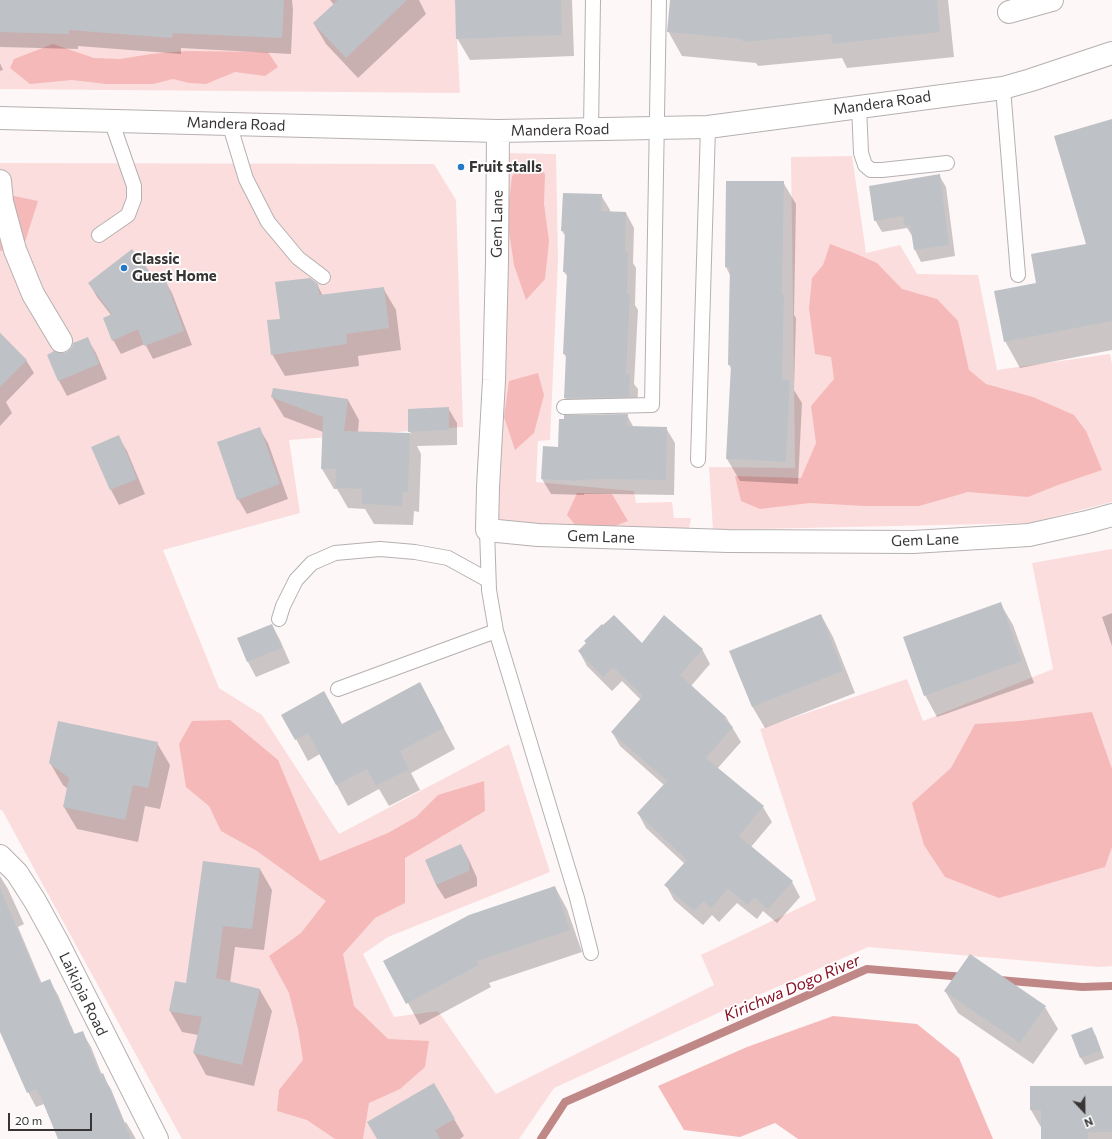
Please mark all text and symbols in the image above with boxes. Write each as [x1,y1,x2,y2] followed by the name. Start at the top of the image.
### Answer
[832,87,932,119] street label: Mandera Road
[186,113,286,135] street label: Mandera Road
[510,120,610,140] street label: Mandera Road
[469,158,542,176] place label: Fruit stalls
[456,162,466,172] marker: Fruit stalls
[487,190,507,258] street label: Gem Lane
[132,250,217,285] place label: Classic Guest Home
[119,263,129,273] marker: Classic Guest Home
[567,527,635,547] street label: Gem Lane
[891,530,959,550] street label: Gem Lane
[55,949,111,1039] street label: Laikipia Road
[721,951,863,1025] water label: Kirichwa Dogo River
[1064,1091,1104,1131] north arrow
[10,1105,94,1131] scale bar
[15,1113,42,1127] text: 20 m
[1082,1115,1095,1130] text: N

